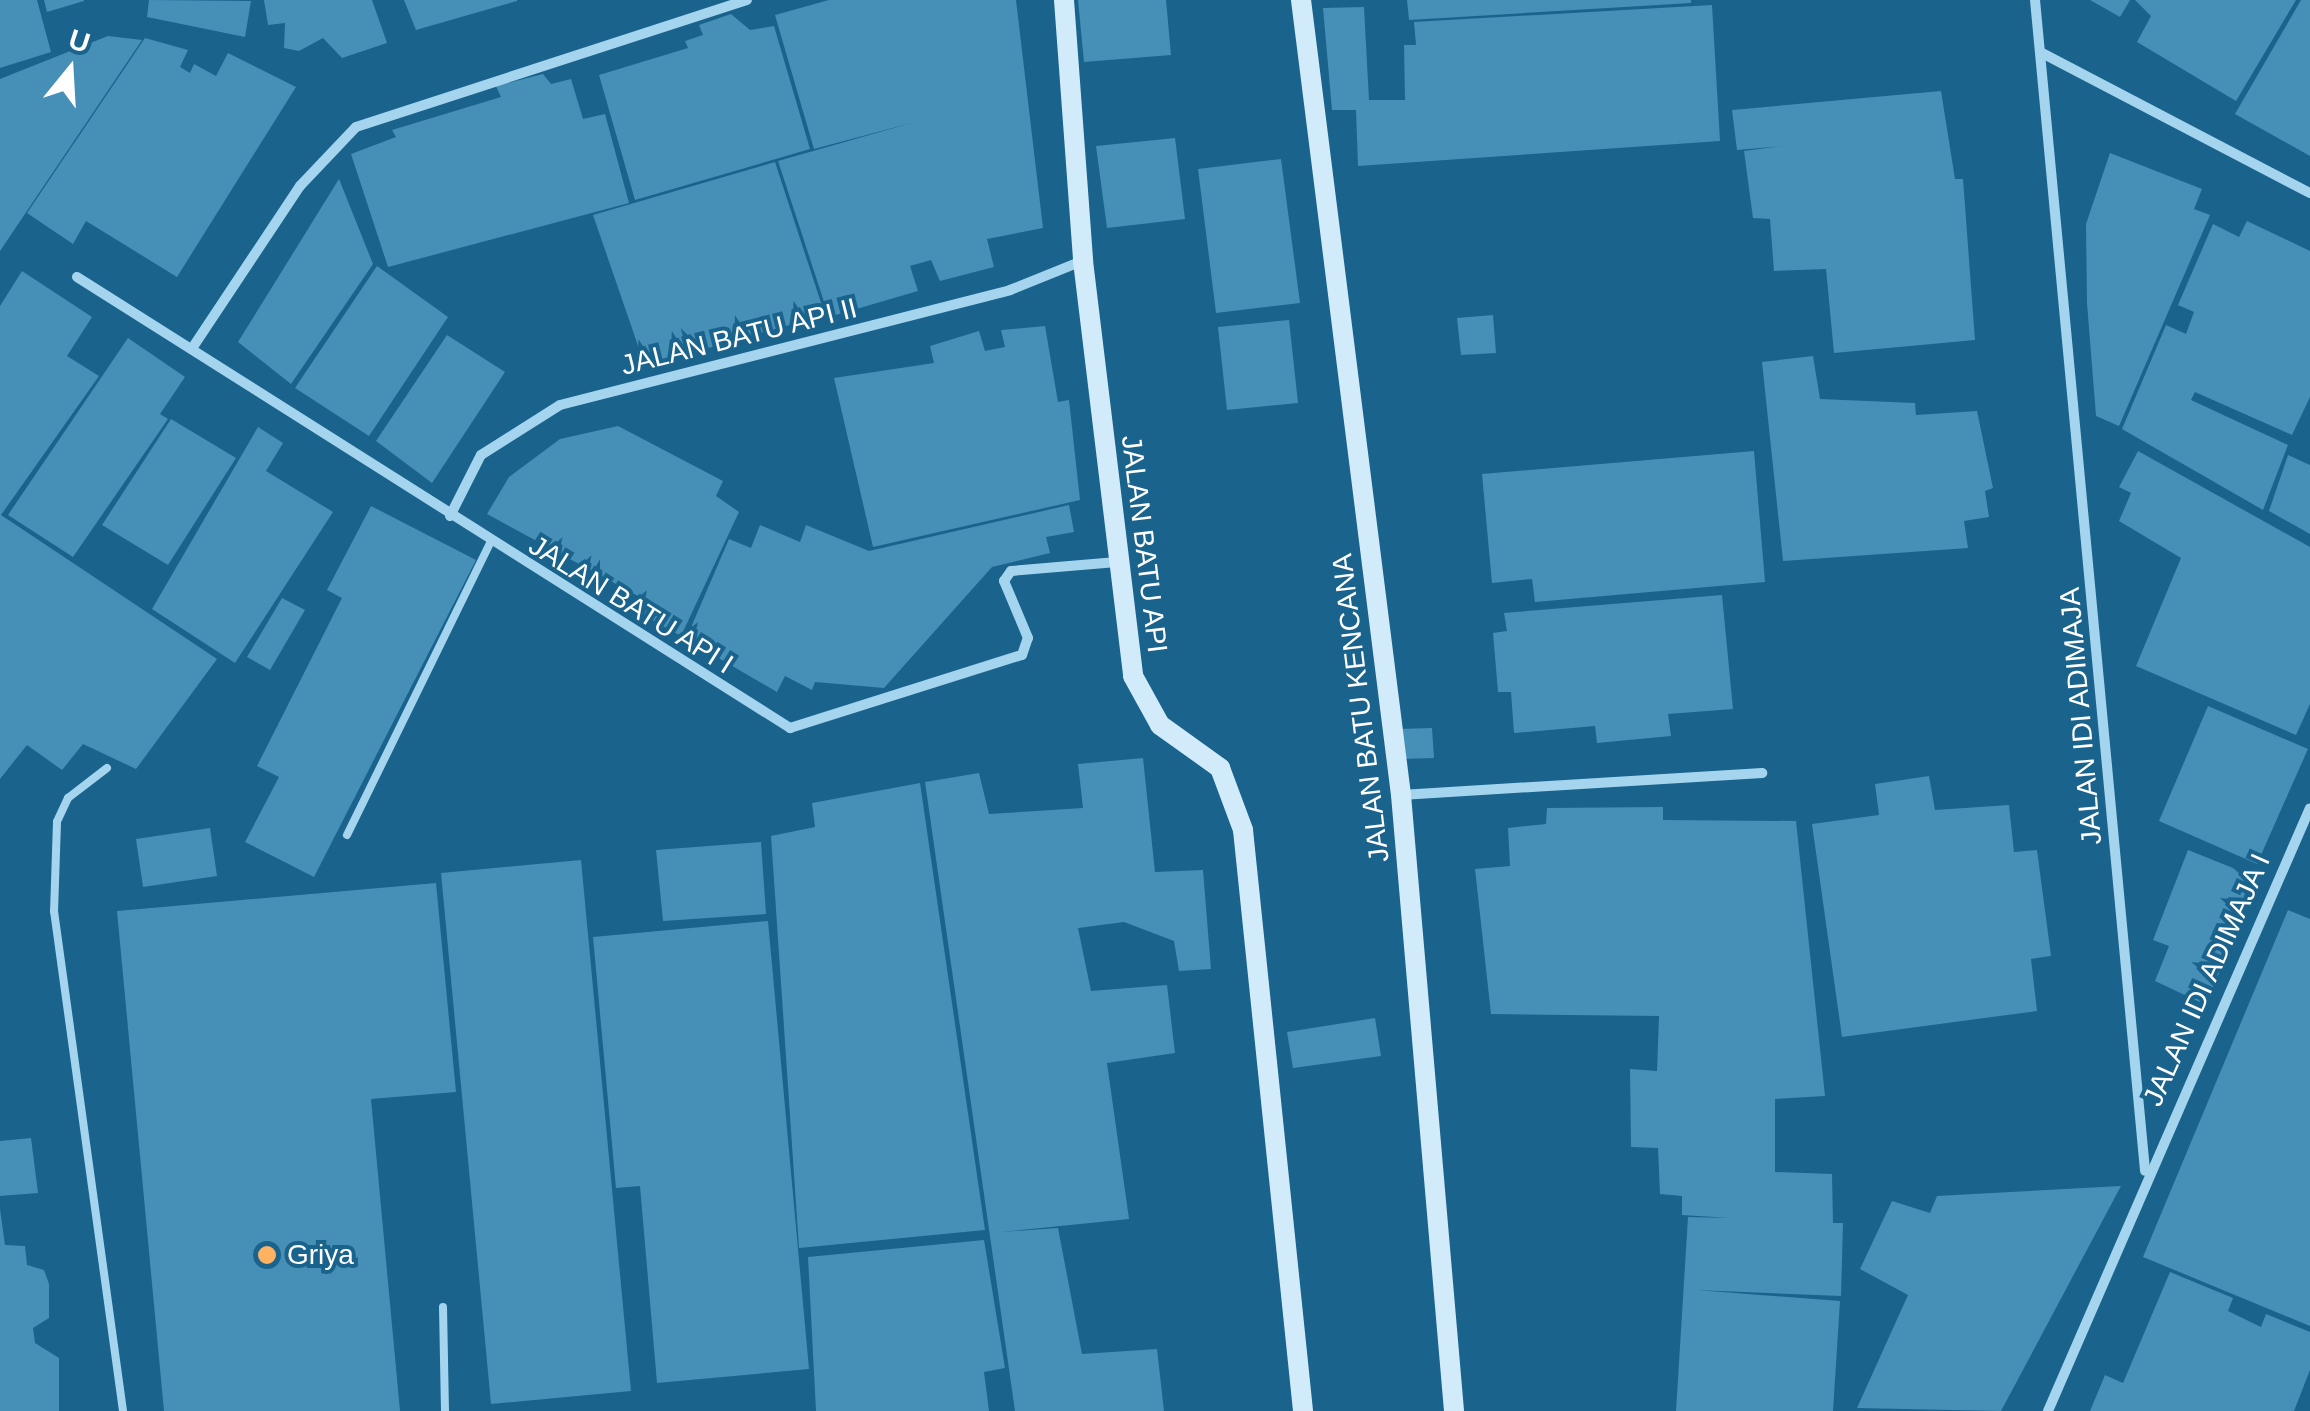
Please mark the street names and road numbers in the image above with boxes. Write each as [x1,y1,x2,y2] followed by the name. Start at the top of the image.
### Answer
[617,291,861,383] street label: JALAN BATU API II
[1114,433,1174,655] street label: JALAN BATU API
[522,528,740,682] street label: JALAN BATU API I
[1325,552,1397,864] street label: JALAN BATU KENCANA
[2053,585,2109,847] street label: JALAN IDI ADIMAJA
[2136,847,2278,1113] street label: JALAN IDI ADIMAJA I

